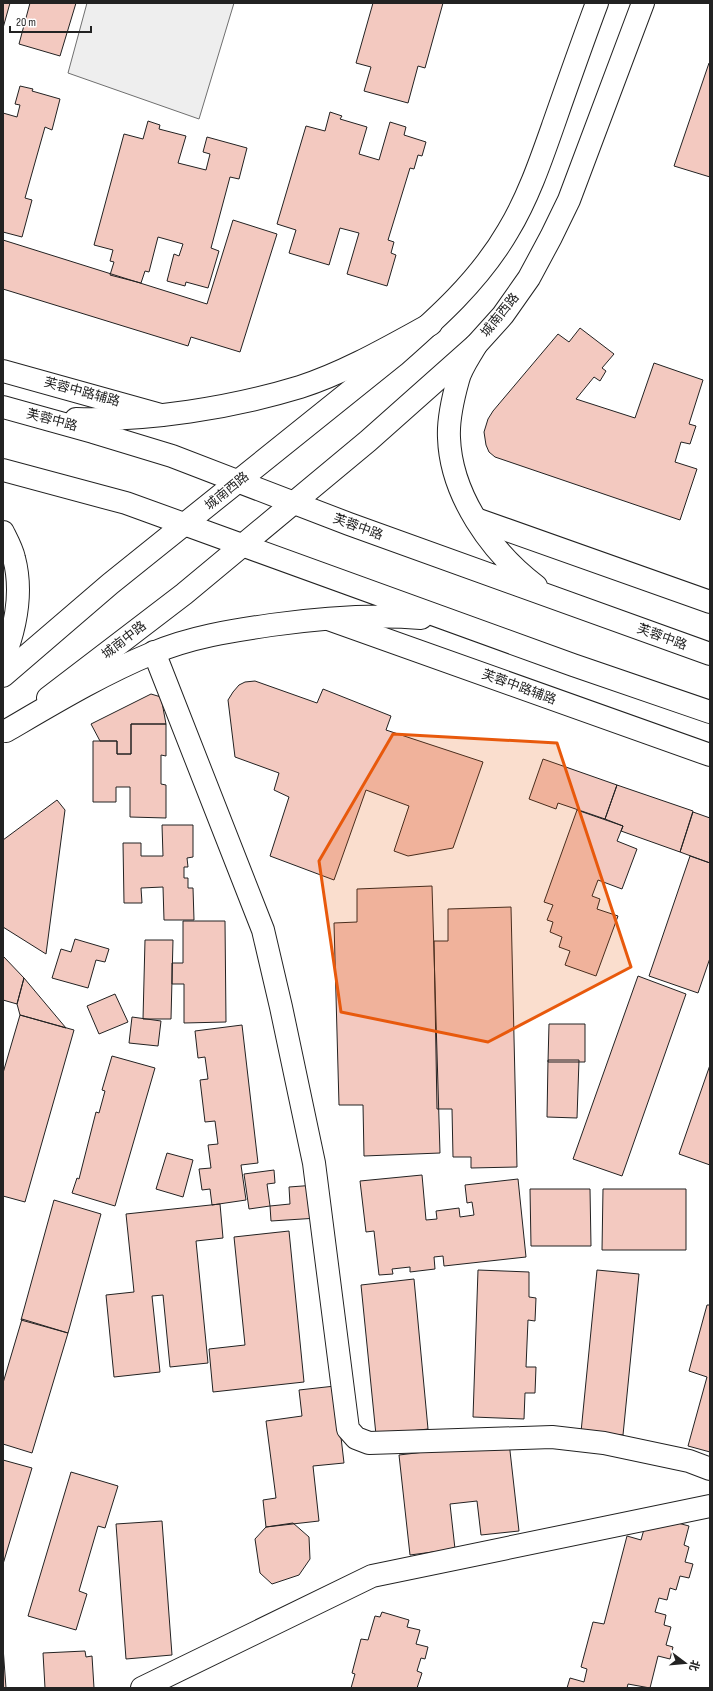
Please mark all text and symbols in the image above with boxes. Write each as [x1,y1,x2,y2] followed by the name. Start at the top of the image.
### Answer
[10,8,91,34] scale bar
[16,15,36,30] text: 20 m
[477,290,523,340] street label: 城南西路
[42,374,122,410] street label: 芙蓉中路辅路
[25,406,79,434] street label: 芙蓉中路
[202,468,252,514] street label: 城南西路
[331,511,385,543] street label: 芙蓉中路
[99,618,149,662] street label: 城南中路
[635,621,689,653] street label: 芙蓉中路
[480,666,558,708] street label: 芙蓉中路辅路
[665,1643,705,1683] north arrow
[686,1659,702,1673] text: 北

